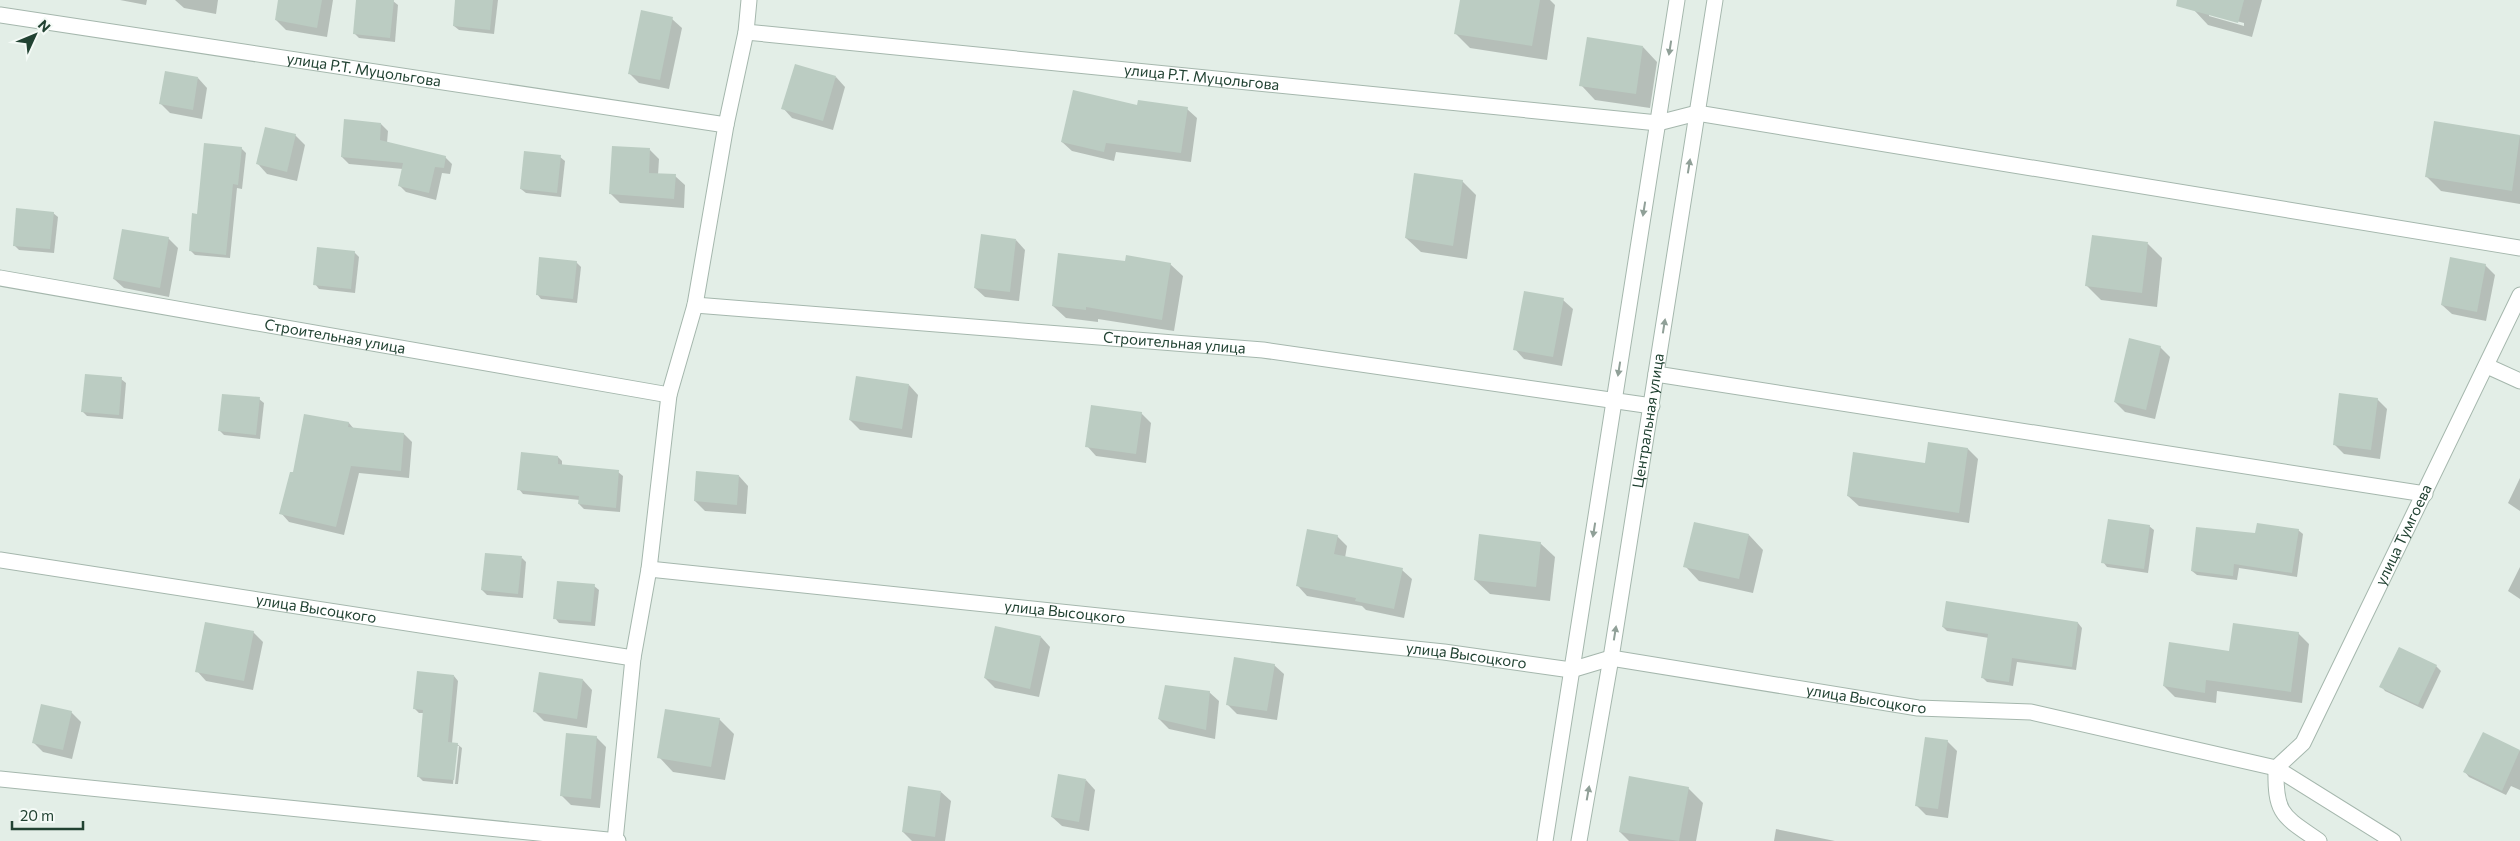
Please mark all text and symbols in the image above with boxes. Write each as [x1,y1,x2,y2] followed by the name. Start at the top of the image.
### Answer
[10,10,60,60] north arrow
[35,16,54,35] text: N
[1665,41,1673,57] one-way arrow
[286,49,442,90] street label: улица Р.Т. Муцольгова
[1123,60,1280,93] street label: улица Р.Т. Муцольгова
[1685,157,1693,173] one-way arrow
[1640,201,1648,217] one-way arrow
[263,314,407,357] street label: Строительная улица
[1660,318,1668,334] one-way arrow
[1103,327,1247,357] street label: Строительная улица
[1628,352,1667,489] street label: Центральная улица
[1615,362,1623,378] one-way arrow
[2371,481,2435,588] street label: улица Тумгоева
[1589,522,1597,538] one-way arrow
[255,590,378,626] street label: улица Высоцкого
[1003,596,1126,627] street label: улица Высоцкого
[1612,625,1620,641] one-way arrow
[1405,638,1528,672] street label: улица Высоцкого
[1805,680,1927,716] street label: улица Высоцкого
[1584,785,1592,801] one-way arrow
[12,798,84,830] scale bar
[20,806,54,824] text: 20 m

